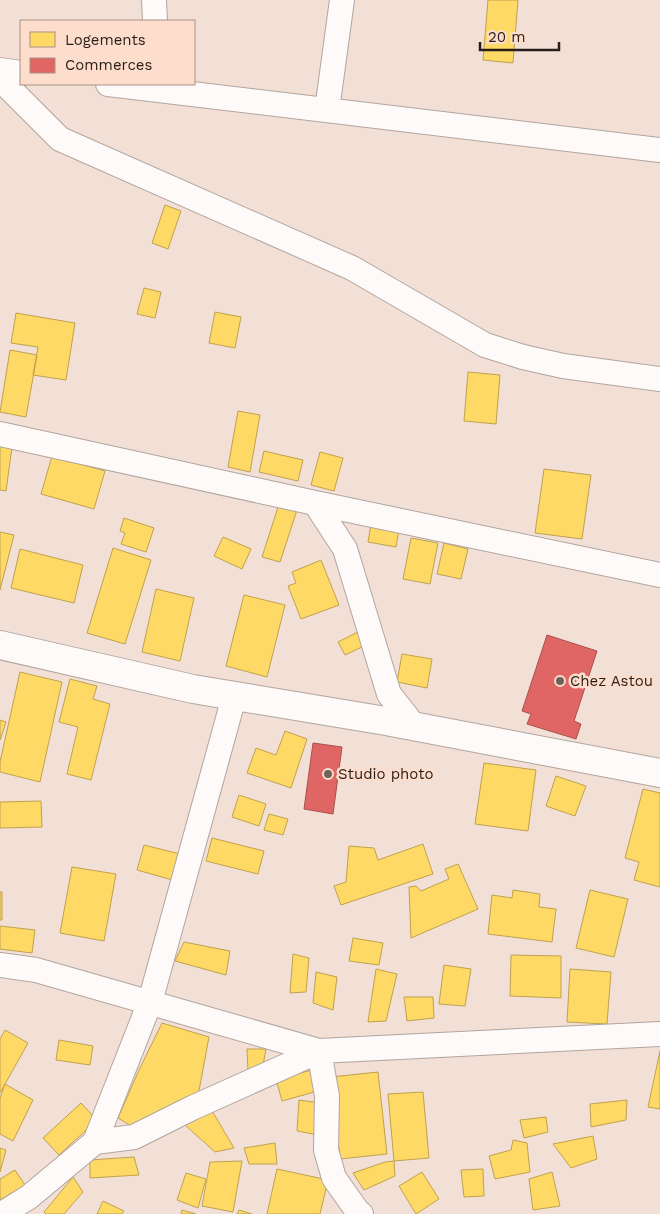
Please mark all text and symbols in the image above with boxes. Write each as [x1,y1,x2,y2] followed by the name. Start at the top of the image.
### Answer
[20,20,195,85] legend
[480,20,559,52] scale bar
[488,28,526,46] text: 20 m
[65,31,146,49] text: Logements
[65,56,152,74] text: Commerces
[570,672,653,690] place label: Chez Astou
[554,675,566,687] marker: Chez Astou
[338,765,434,783] place label: Studio photo
[322,768,334,780] marker: Studio photo

